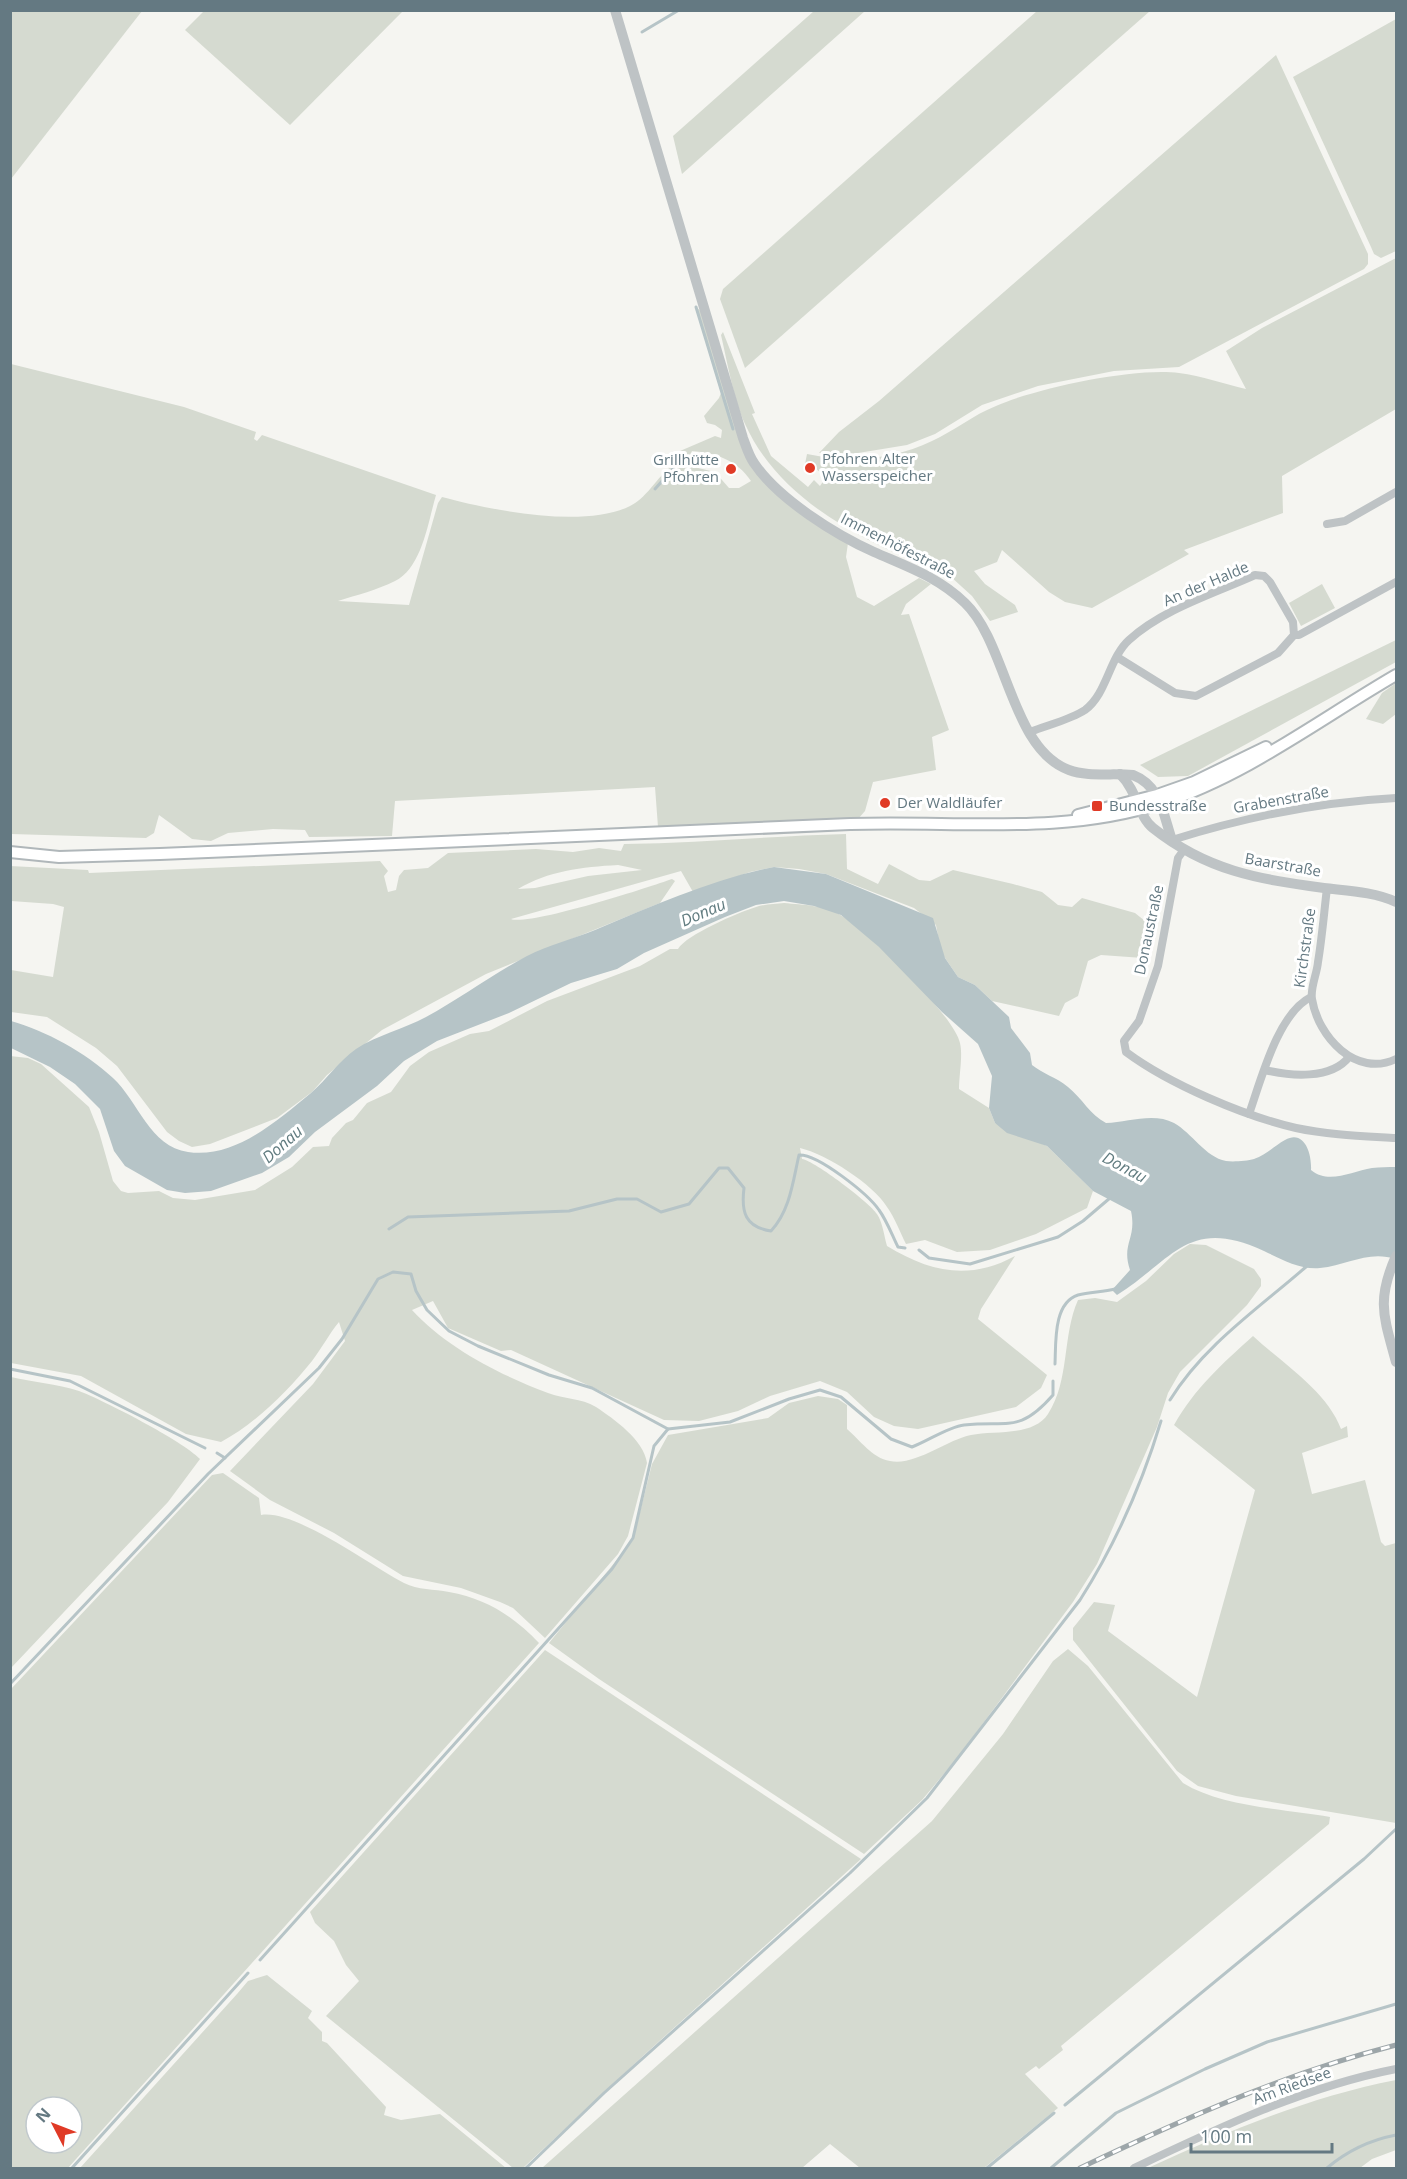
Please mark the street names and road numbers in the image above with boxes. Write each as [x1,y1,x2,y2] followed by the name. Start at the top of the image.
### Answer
[838,508,959,583] street label: Immenhöfestraße
[1160,556,1251,610] street label: An der Halde
[1231,781,1330,817] street label: Grabenstraße
[1243,847,1323,881] street label: Baarstraße
[1129,883,1167,977] street label: Donaustraße
[1289,907,1319,989] street label: Kirchstraße
[1250,2062,1334,2108] street label: Am Riedsee

